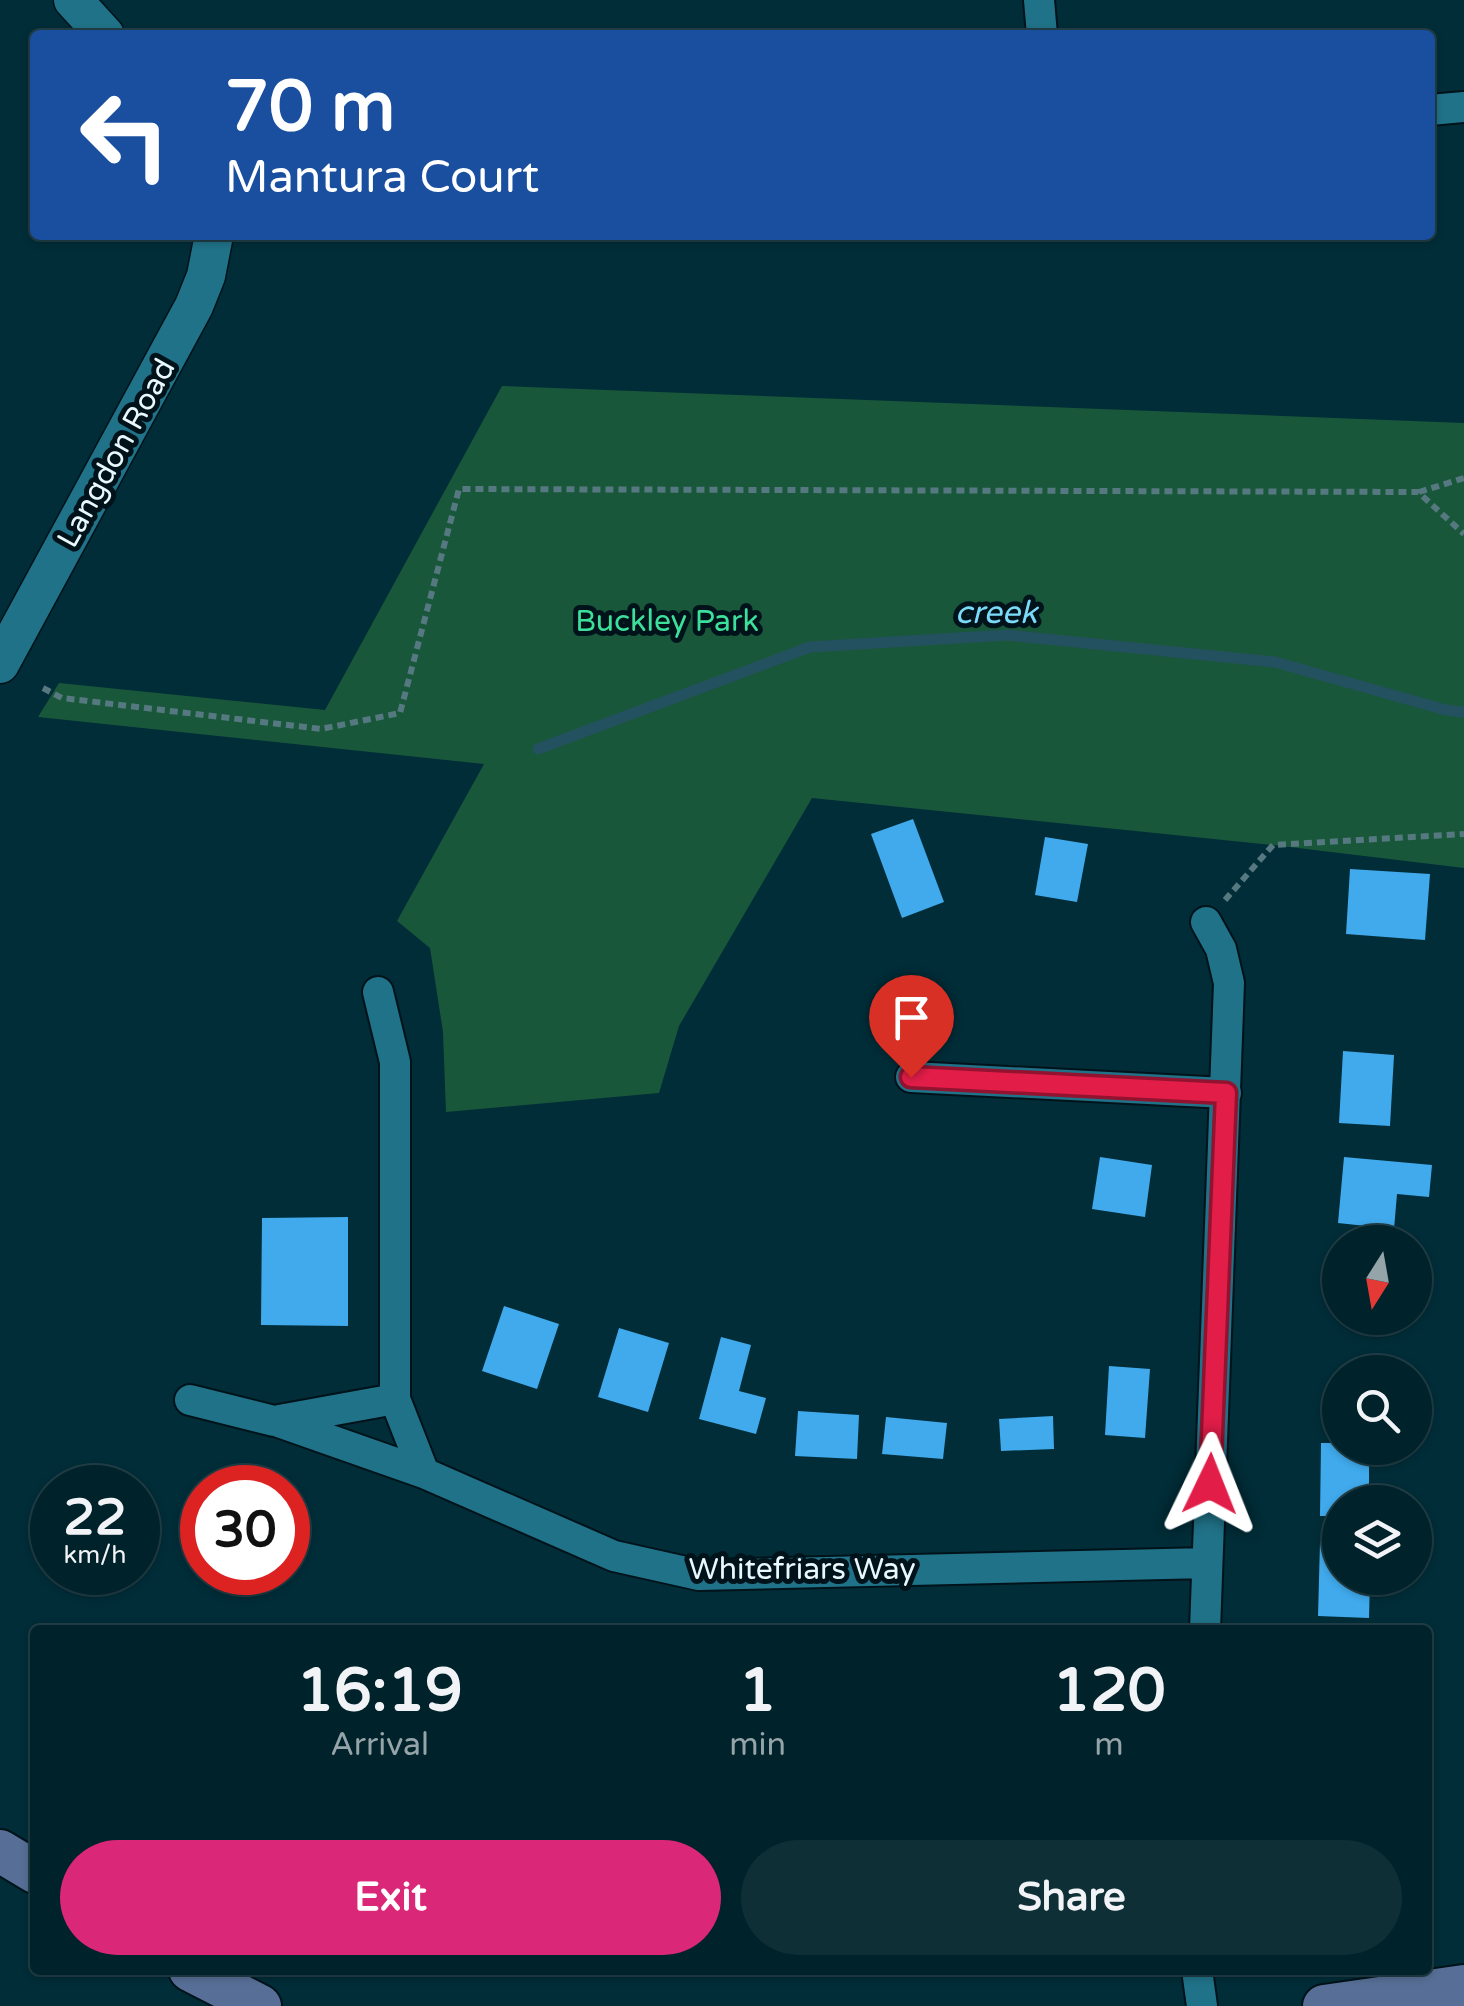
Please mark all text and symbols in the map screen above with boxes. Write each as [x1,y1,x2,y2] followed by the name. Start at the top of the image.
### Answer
[225,66,395,150] text: 70 m
[60,70,190,200] icon: left
[225,151,539,205] text: Mantura Court
[49,352,184,554] street label: Langdon Road
[955,594,1040,632] water label: creek
[575,603,759,640] park label: Buckley Park
[869,975,954,1078] pin
[884,990,939,1045] icon: arrive
[1322,1225,1432,1335] north arrow
[1322,1225,1432,1595] map controls
[1322,1355,1432,1465] button: search
[1158,1432,1262,1536] position arrow
[180,1465,310,1595] speed limit sign: 30
[1322,1485,1432,1595] button: layers
[64,1488,126,1548] text: 22
[64,1540,126,1570] text: km/h
[688,1551,916,1588] street label: Whitefriars Way
[296,1655,463,1727] text: 16:19
[739,1655,776,1727] text: 1
[1052,1655,1166,1727] text: 120
[330,1726,429,1764] text: Arrival
[729,1726,786,1764] text: min
[1094,1726,1124,1764] text: m
[60,1840,721,1955] button: Exit
[741,1840,1402,1955] button: Share

